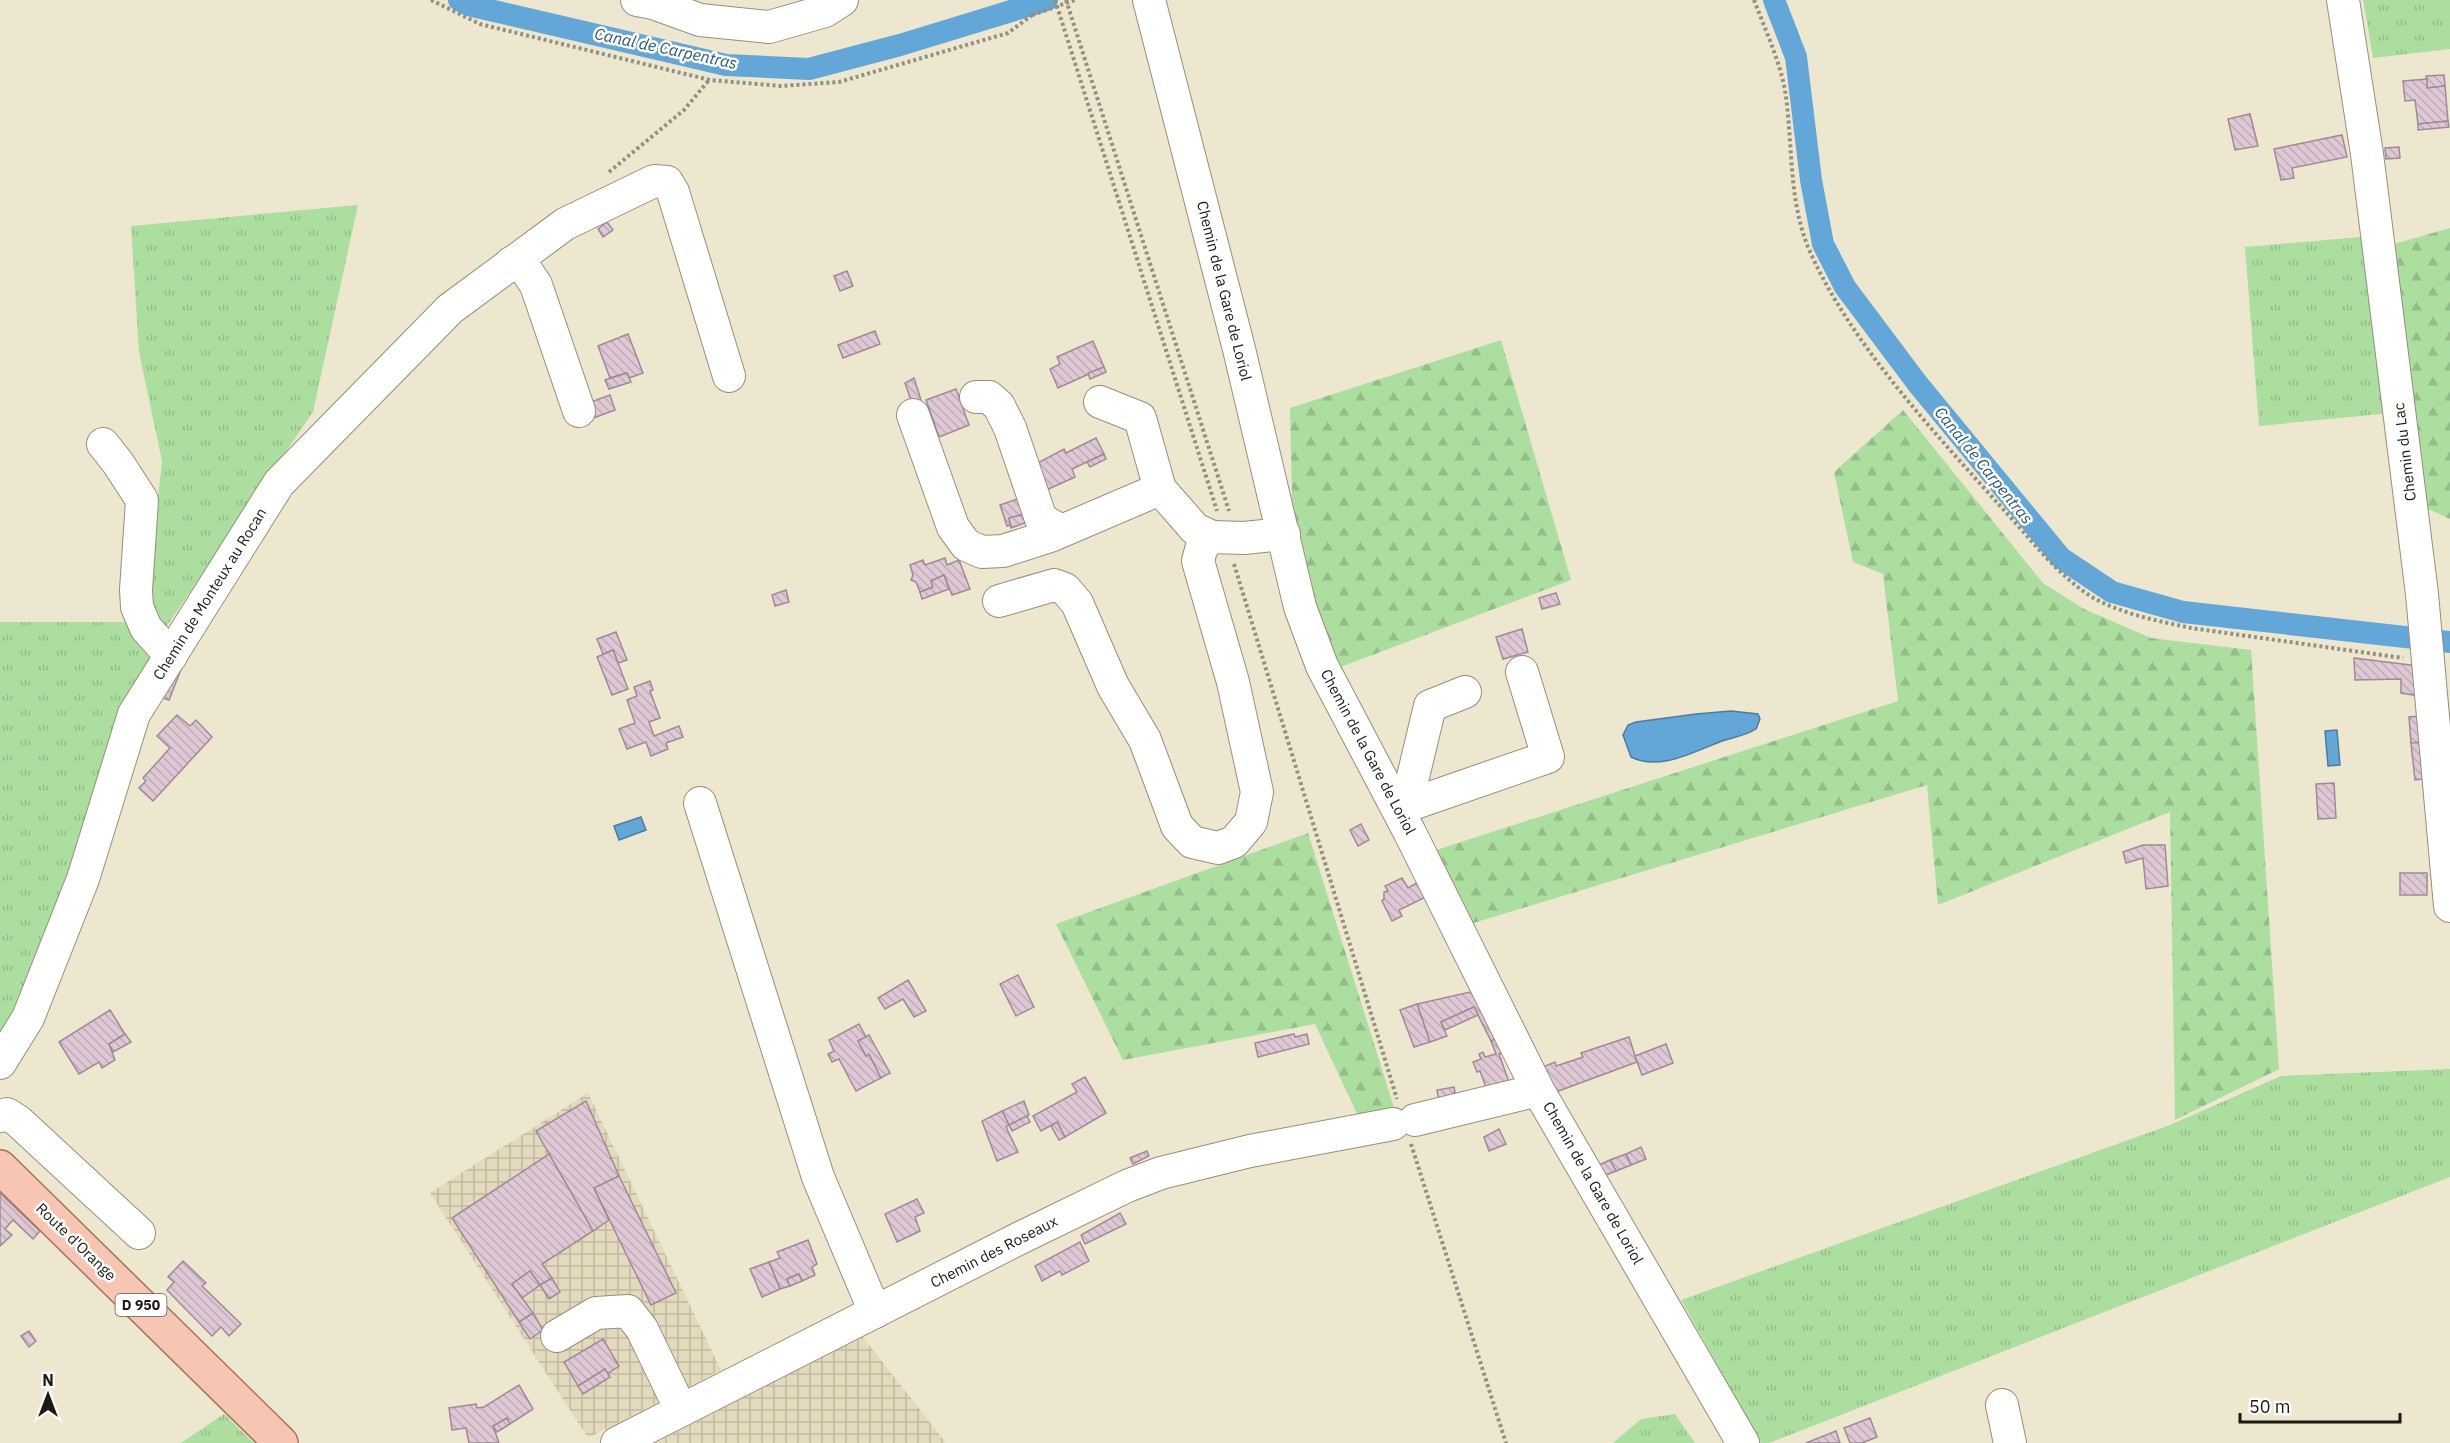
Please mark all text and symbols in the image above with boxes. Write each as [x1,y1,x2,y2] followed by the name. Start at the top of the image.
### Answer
[593,23,739,73] water label: Canal de Carpentras
[1193,199,1256,383] street label: Chemin de la Gare de Loriol
[2389,401,2420,502] street label: Chemin du Lac
[1931,402,2037,528] water label: Canal de Carpentras
[149,504,271,683] street label: Chemin de Monteux au Rocan
[1317,666,1420,838] street label: Chemin de la Gare de Loriol
[1539,1098,1648,1267] street label: Chemin de la Gare de Loriol
[32,1199,120,1285] street label: Route d'Orange
[927,1211,1061,1292] street label: Chemin des Roseaux
[116,1294,166,1316] road number: D 950
[18,1365,78,1425] north arrow
[42,1370,54,1390] text: N
[2240,1386,2400,1424] scale bar
[2249,1395,2291,1418] text: 50 m

